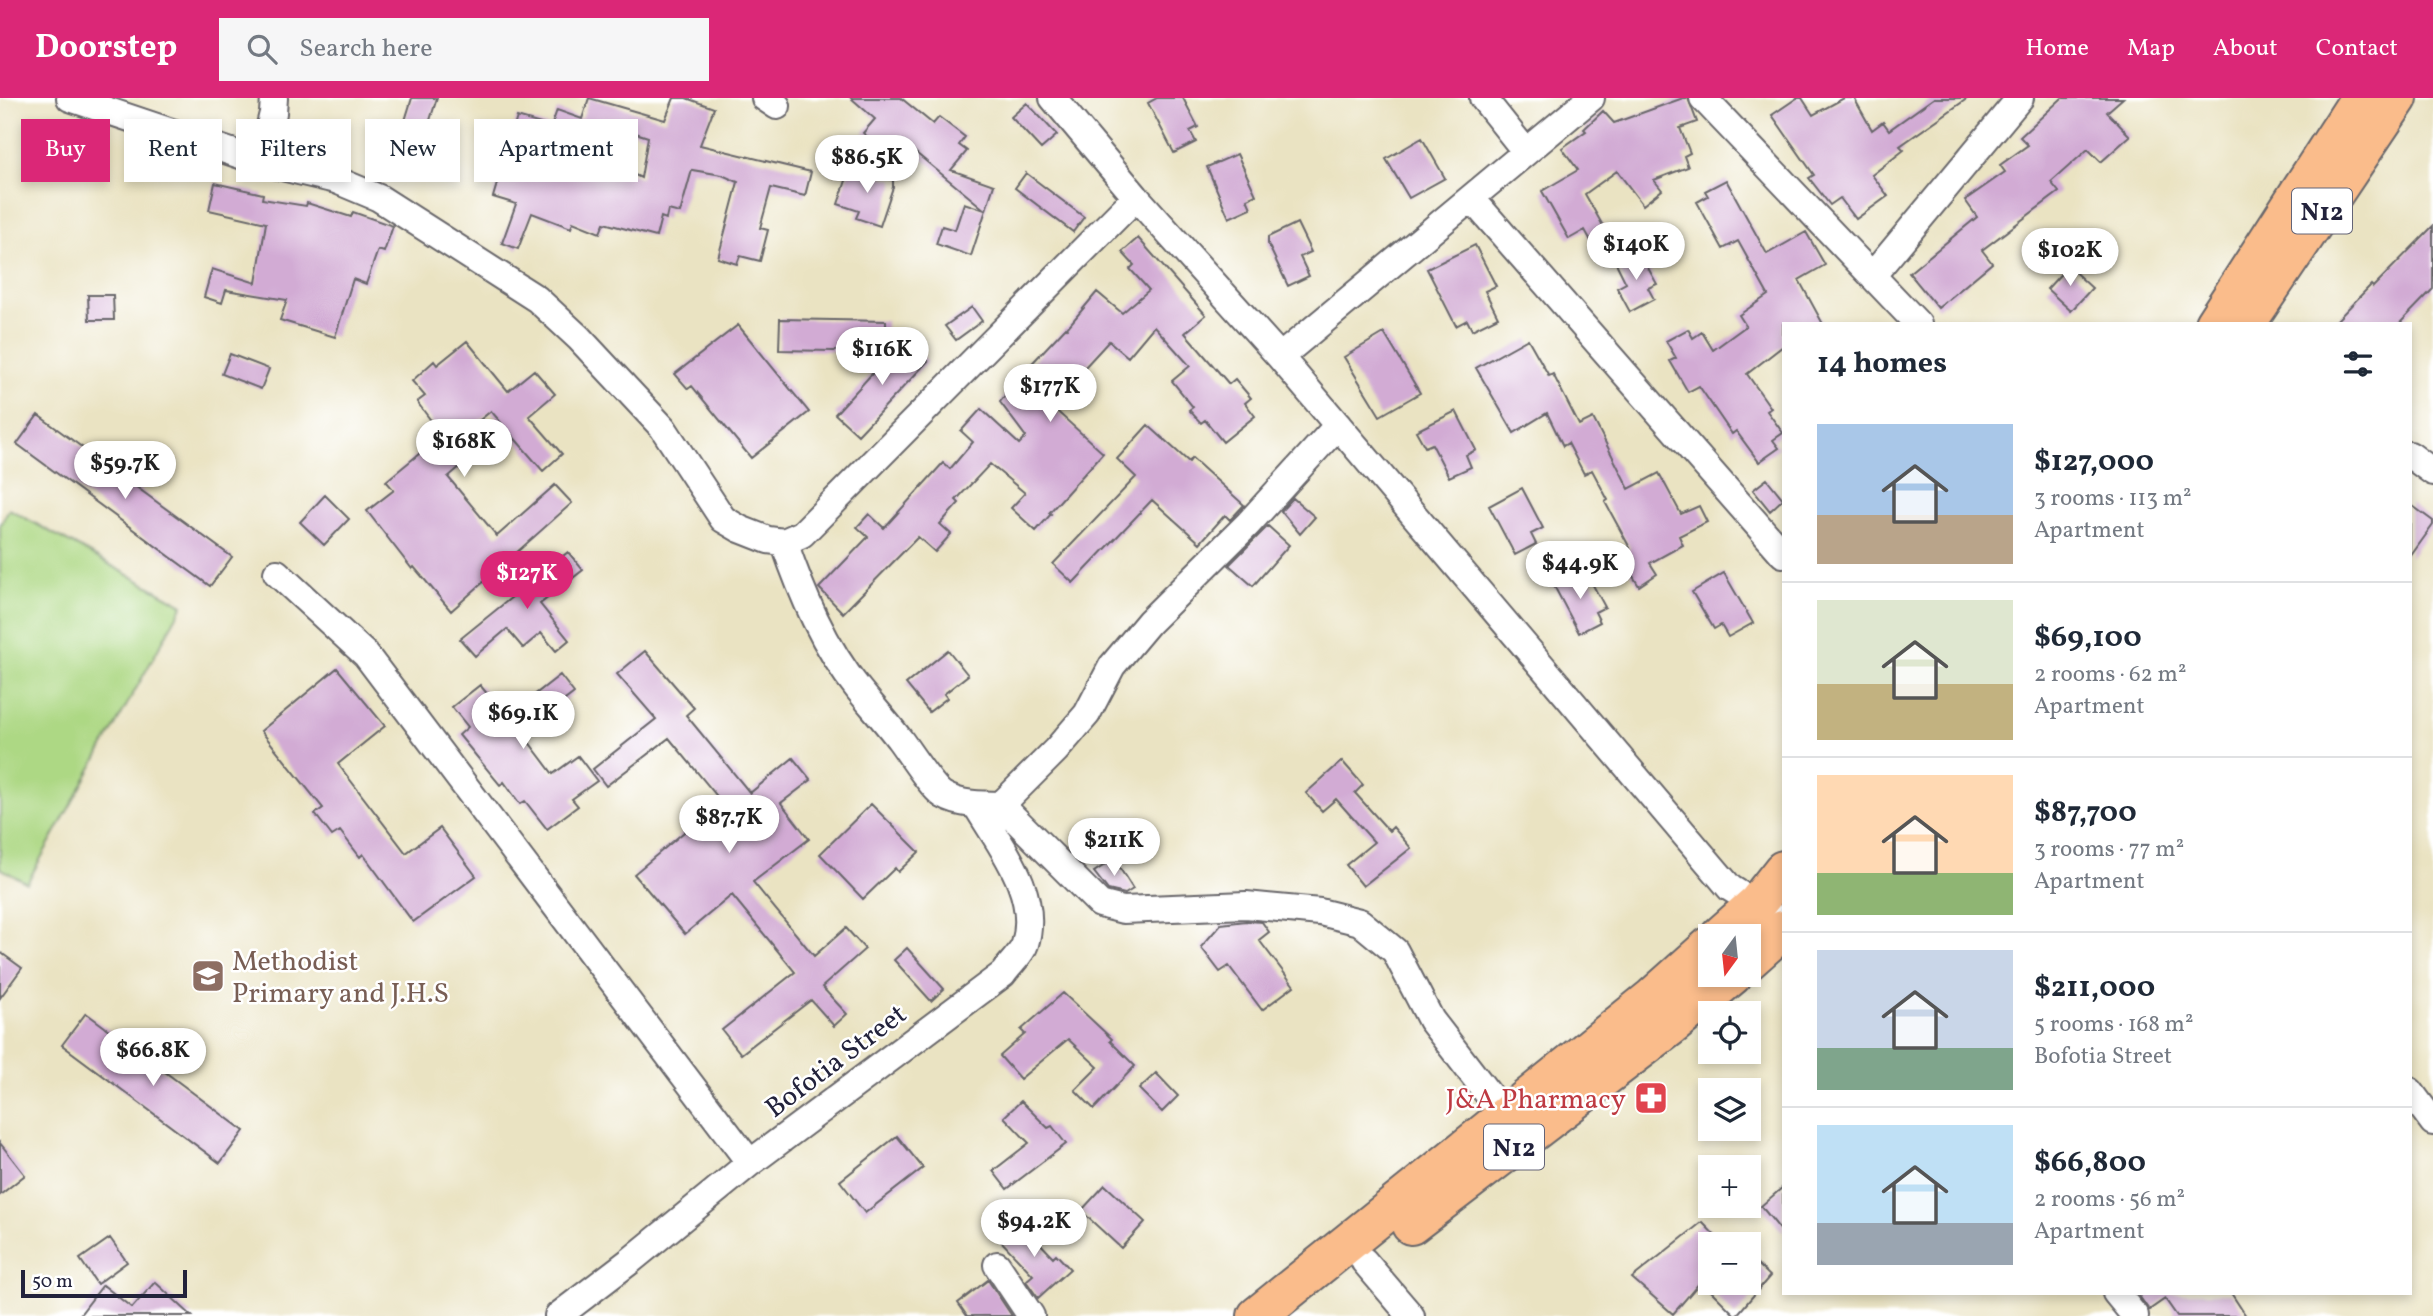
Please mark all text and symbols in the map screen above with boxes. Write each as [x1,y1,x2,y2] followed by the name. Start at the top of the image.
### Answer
[219,18,709,81] search box
[35,26,177,72] text: Doorstep
[243,30,281,68] icon: search
[299,31,433,67] text: Search here
[2025,32,2089,66] text: Home
[2127,32,2175,66] text: Map
[2213,32,2278,66] text: About
[2316,32,2398,66] text: Contact
[21,119,110,182] chip: Buy
[124,119,222,182] chip: Rent
[236,119,351,182] chip: Filters
[365,119,460,182] chip: New
[474,119,638,182] chip: Apartment
[810,136,924,195] pin: $86.5K
[831,142,903,174] text: $86.5K
[2292,188,2352,234] road number: N12
[1587,222,1685,282] pin: $140K
[2021,228,2119,288] pin: $102K
[1603,229,1669,261] text: $140K
[2038,235,2102,267] text: $102K
[833,328,931,387] pin: $116K
[852,334,912,366] text: $116K
[1817,343,1947,385] text: 14 homes
[2339,345,2377,383] icon: filters
[1001,364,1099,424] pin: $177K
[1020,371,1080,403] text: $177K
[415,420,513,479] pin: $168K
[432,426,496,458] text: $168K
[2034,441,2154,483] text: $127,000
[68,442,182,501] pin: $59.7K
[90,448,160,480] text: $59.7K
[1873,452,1957,536] icon: home
[2034,483,2192,515] text: 3 rooms · 113 m²
[2034,515,2145,547] text: Apartment
[1523,542,1637,601] pin: $44.9K
[1542,548,1618,580] text: $44.9K
[478,552,576,611] pin: $127K
[496,558,558,590] text: $127K
[2034,617,2142,659] text: $69,100
[1873,628,1957,712] icon: home
[2034,659,2186,691] text: 2 rooms · 62 m²
[2034,691,2145,723] text: Apartment
[466,692,580,751] pin: $69.1K
[488,698,558,730] text: $69.1K
[2034,792,2137,834] text: $87,700
[672,796,786,855] pin: $87.7K
[695,802,763,834] text: $87.7K
[1873,803,1957,887] icon: home
[1065,818,1163,878] pin: $211K
[1084,825,1144,857] text: $211K
[2034,834,2184,866] text: 3 rooms · 77 m²
[2034,866,2145,898] text: Apartment
[1698,924,1760,987] north arrow
[1698,924,1761,1295] map controls
[232,943,449,1014] place label: Methodist Primary and J.H.S
[189,957,227,995] school or university icon: Methodist Primary and J.H.S
[2034,967,2155,1009] text: $211,000
[1873,978,1957,1062] icon: home
[758,996,915,1128] street label: Bofotia Street
[1698,1001,1761,1064] button: locate
[2034,1009,2193,1041] text: 5 rooms · 168 m²
[96,1028,210,1088] pin: $66.8K
[116,1035,190,1067] text: $66.8K
[2034,1041,2172,1073] text: Bofotia Street
[1698,1078,1761,1141] button: layers
[1632,1079,1670,1117] pharmacy icon: J&A Pharmacy
[1446,1081,1626,1120] place label: J&A Pharmacy
[1484,1124,1544,1170] road number: N12
[2034,1142,2146,1184] text: $66,800
[1873,1153,1957,1237] icon: home
[1698,1155,1761,1218] button: +
[2034,1184,2185,1216] text: 2 rooms · 56 m²
[977,1200,1091,1259] pin: $94.2K
[997,1206,1071,1238] text: $94.2K
[2034,1216,2145,1248] text: Apartment
[1698,1232,1761,1295] button: −
[21,1267,187,1299] scale bar
[32,1269,73,1295] text: 50 m

